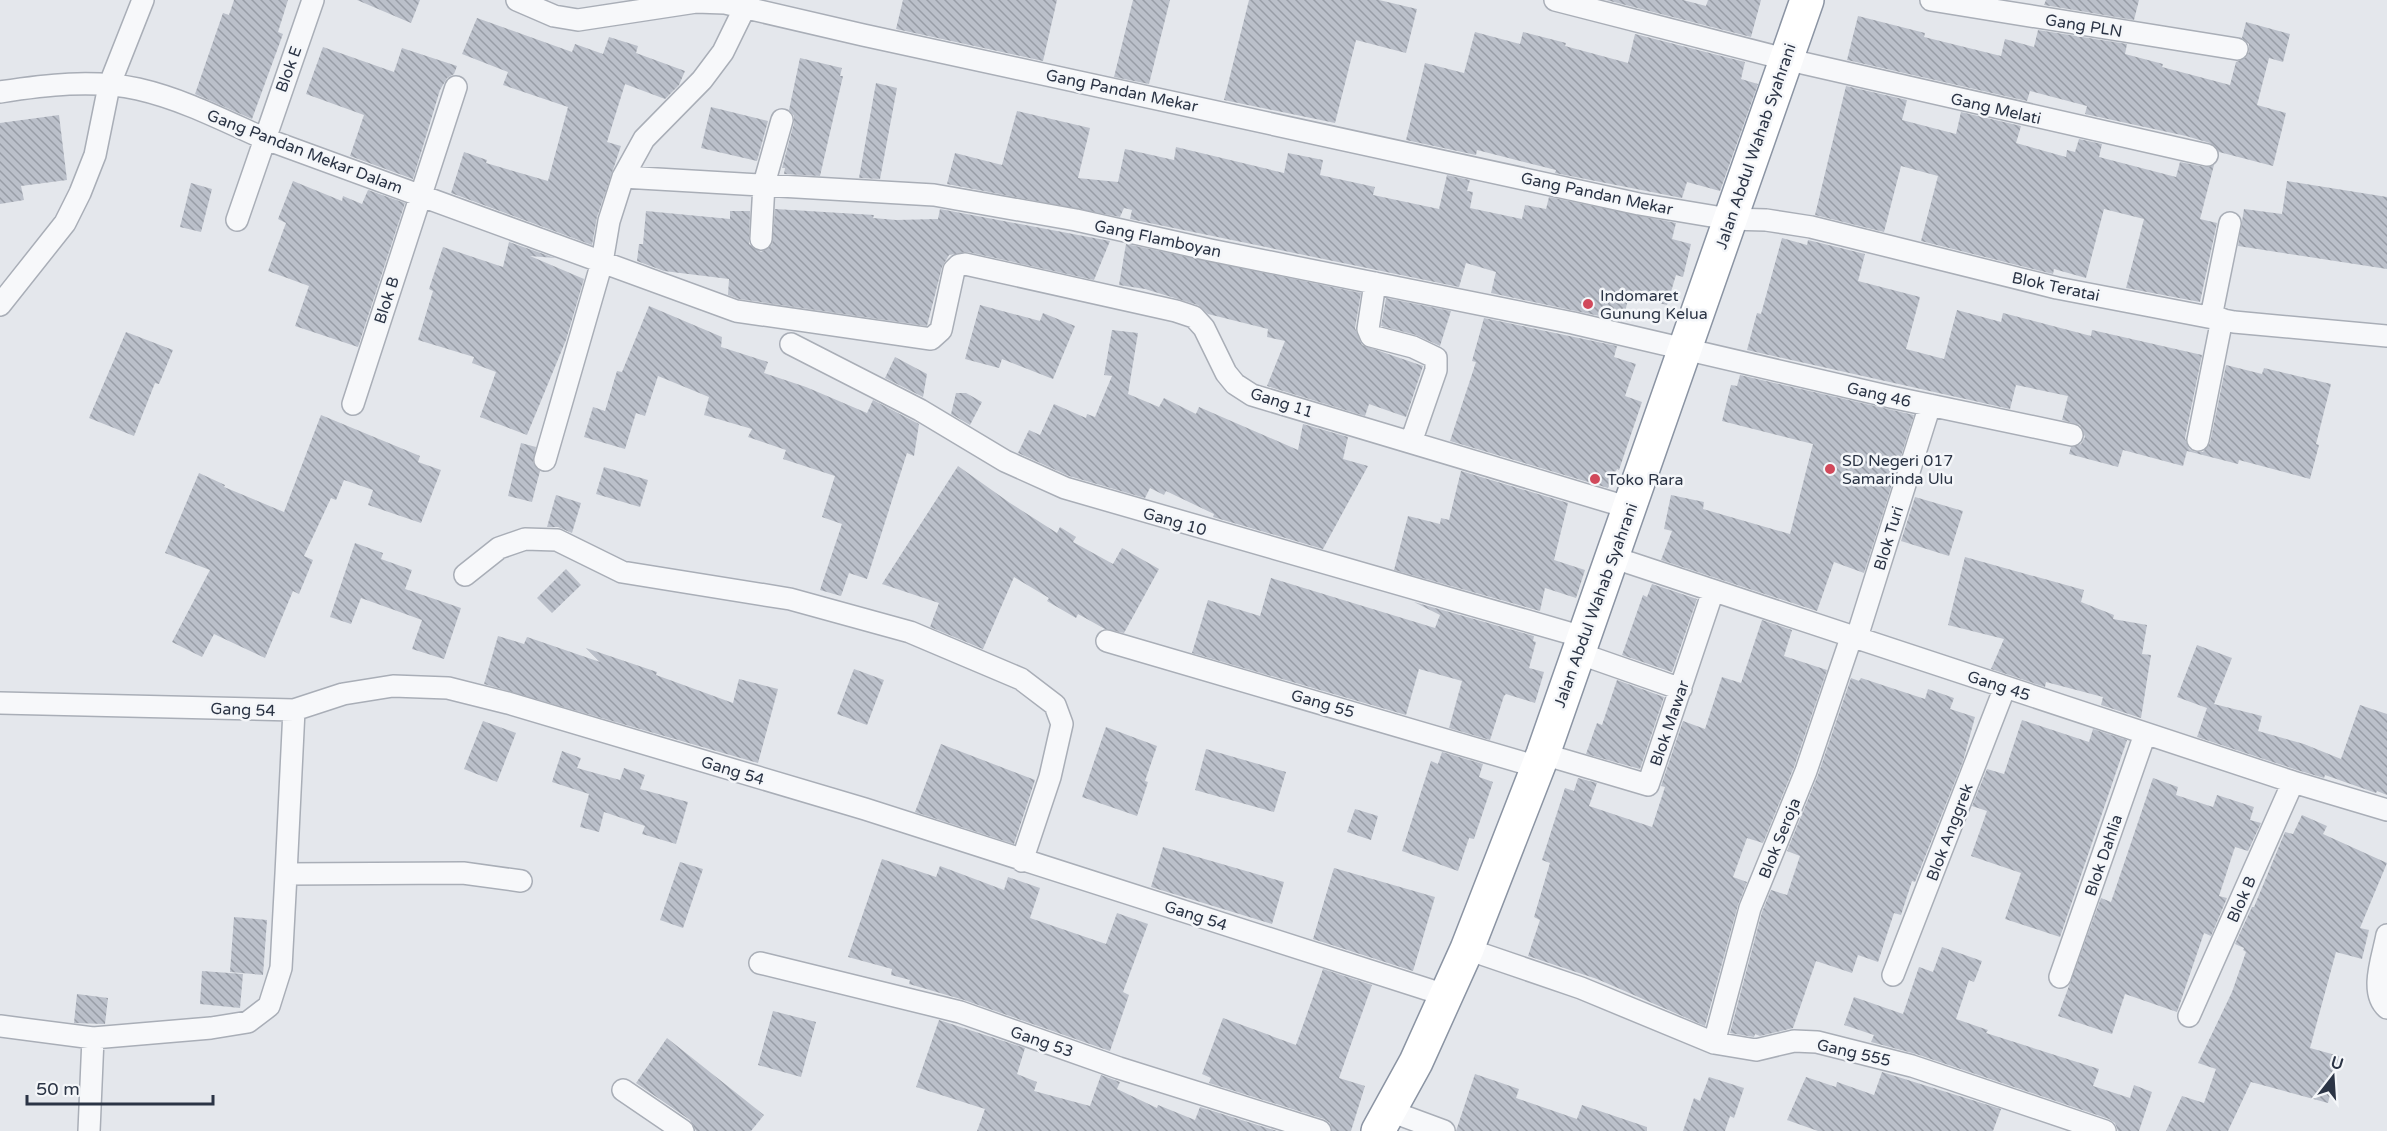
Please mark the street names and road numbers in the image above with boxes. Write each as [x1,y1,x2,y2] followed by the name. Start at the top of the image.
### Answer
[2044,10,2124,42] street label: Gang PLN
[1711,41,1801,252] street label: Jalan Abdul Wahab Syahrani
[271,43,307,95] street label: Blok E
[1044,65,1201,117] street label: Gang Pandan Mekar
[1949,89,2043,129] street label: Gang Melati
[204,105,405,199] street label: Gang Pandan Mekar Dalam
[1519,168,1676,220] street label: Gang Pandan Mekar
[1092,216,1223,262] street label: Gang Flamboyan
[2010,268,2102,306] street label: Blok Teratai
[370,274,404,327] street label: Blok B
[1845,378,1913,412] street label: Gang 46
[1248,383,1316,423] street label: Gang 11
[1550,500,1642,710] street label: Jalan Abdul Wahab Syahrani
[1141,503,1209,541] street label: Gang 10
[1870,504,1908,573] street label: Blok Turi
[1965,666,2033,706] street label: Gang 45
[1646,677,1694,769] street label: Blok Mawar
[1289,685,1357,723] street label: Gang 55
[210,699,276,721] street label: Gang 54
[699,752,767,790] street label: Gang 54
[1922,780,1978,884] street label: Blok Anggrek
[1755,795,1805,882] street label: Blok Seroja
[2081,812,2127,899] street label: Blok Dahlia
[2223,873,2261,926] street label: Blok B
[1162,896,1230,936] street label: Gang 54
[1008,1022,1076,1062] street label: Gang 53
[1815,1035,1893,1071] street label: Gang 555

